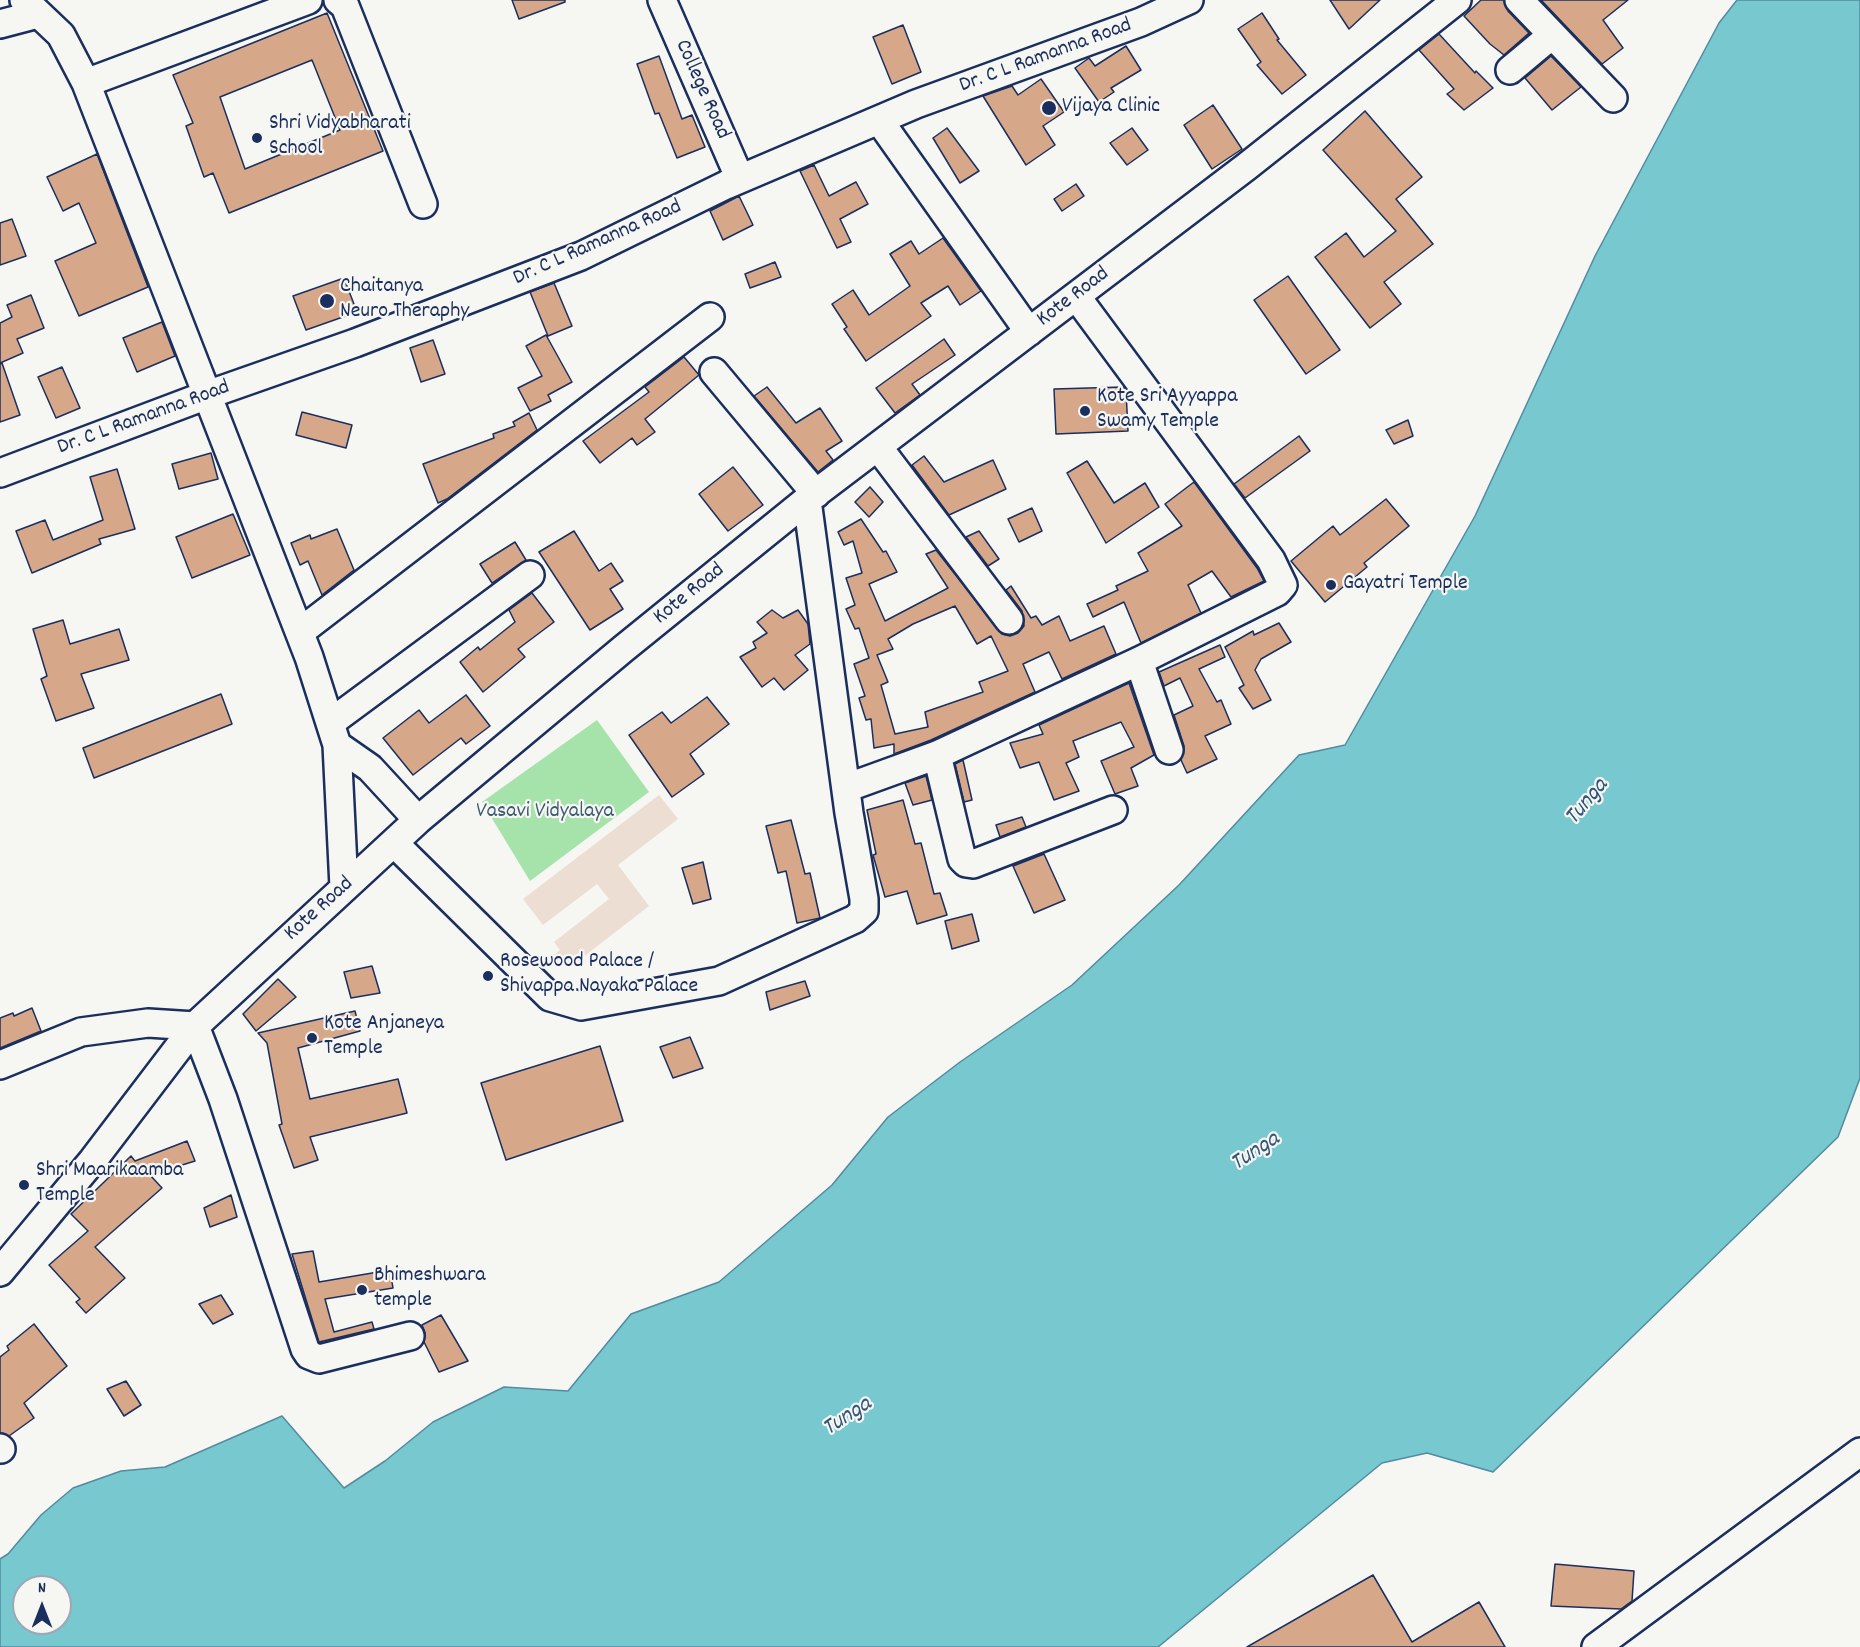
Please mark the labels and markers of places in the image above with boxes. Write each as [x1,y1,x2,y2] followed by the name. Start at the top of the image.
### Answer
[1062,95,1160,121] place label: Vijaya Clinic
[1040,99,1058,117] marker: Vijaya Clinic
[269,112,411,164] place label: Shri Vidyabharati School
[250,131,264,145] marker: Shri Vidyabharati School
[340,275,469,326] place label: Chaitanya Neuro Theraphy
[318,292,336,310] marker: Chaitanya Neuro Theraphy
[1097,385,1237,436] place label: Kote Sri Ayyappa Swamy Temple
[1078,404,1092,418] marker: Kote Sri Ayyappa Swamy Temple
[1343,572,1468,598] place label: Gayatri Temple
[1324,578,1338,592] marker: Gayatri Temple
[500,950,698,1002] place label: Rosewood Palace / Shivappa Nayaka Palace
[481,969,495,983] marker: Rosewood Palace / Shivappa Nayaka Palace
[324,1012,444,1064] place label: Kote Anjaneya Temple
[305,1031,319,1045] marker: Kote Anjaneya Temple
[36,1159,183,1210] place label: Shri Maarikaamba Temple
[17,1178,31,1192] marker: Shri Maarikaamba Temple
[374,1264,486,1316] place label: Bhimeshwara temple
[355,1283,369,1297] marker: Bhimeshwara temple

